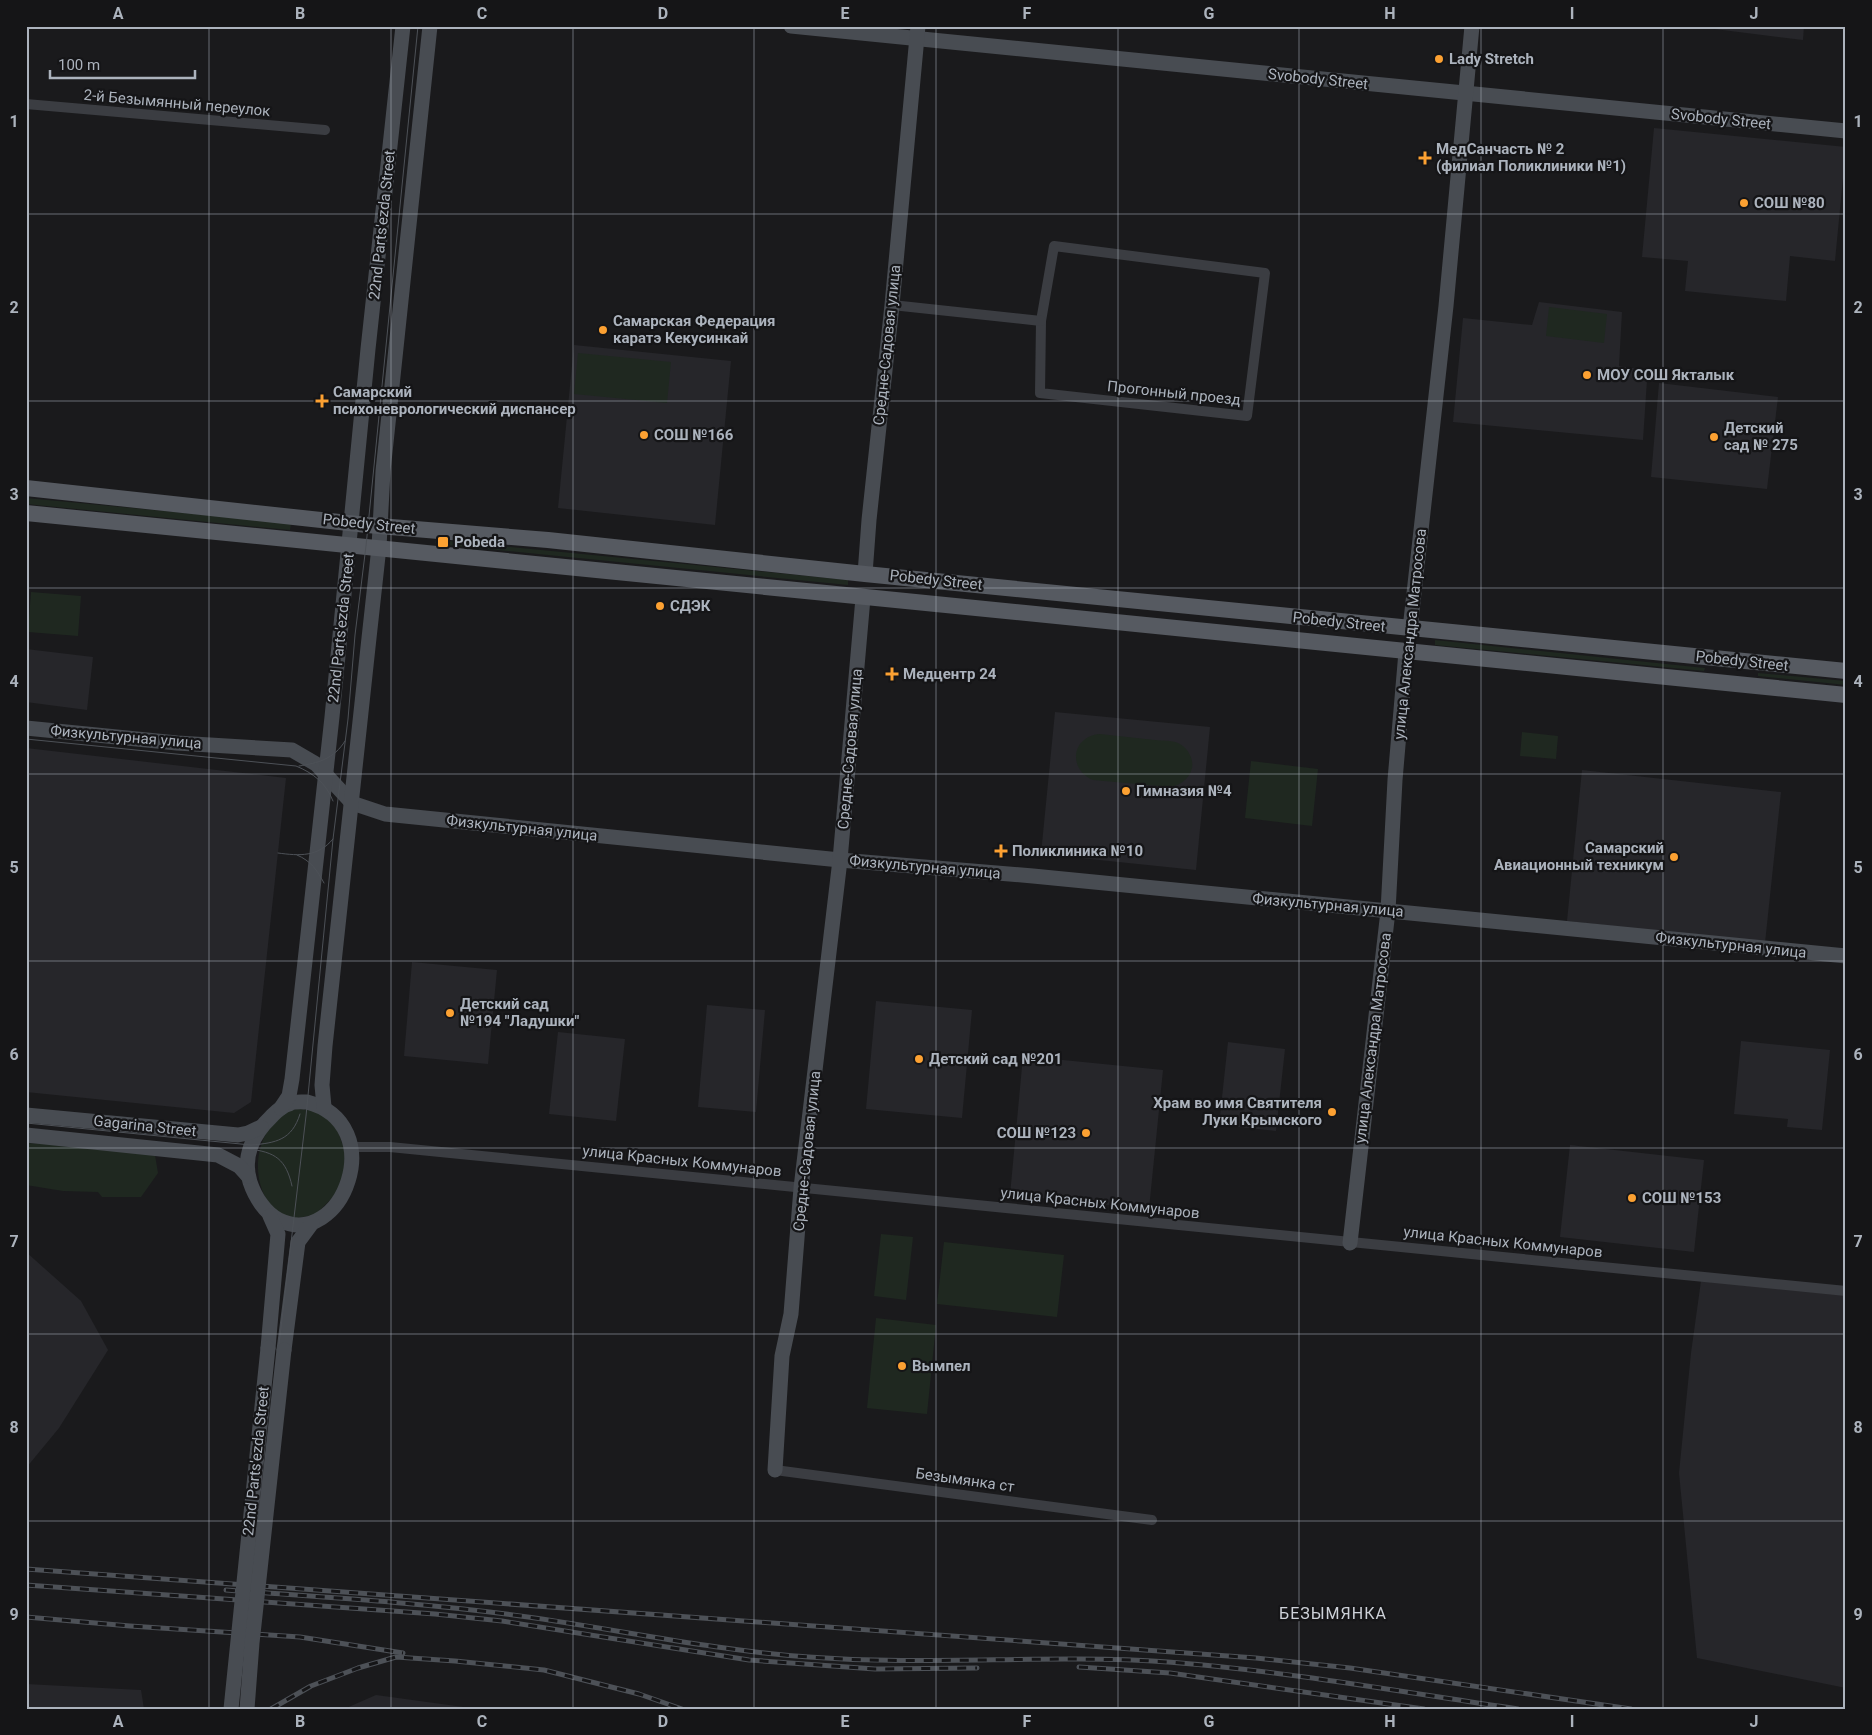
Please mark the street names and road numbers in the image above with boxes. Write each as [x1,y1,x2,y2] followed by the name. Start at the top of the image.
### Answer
[1267,65,1369,93] street label: Svobody Street
[83,86,271,120] street label: 2-й Безымянный переулок
[1670,105,1772,133] street label: Svobody Street
[365,149,399,301] street label: 22nd Parts'ezda Street
[870,264,904,426] street label: Средне-Садовая улица
[1106,377,1242,409] street label: Прогонный проезд
[322,510,416,538] street label: Pobedy Street
[1390,528,1430,740] street label: улица Александра Матросова
[324,552,358,704] street label: 22nd Parts'ezda Street
[889,566,983,594] street label: Pobedy Street
[1292,608,1386,636] street label: Pobedy Street
[1695,647,1789,675] street label: Pobedy Street
[834,668,866,830] street label: Средне-Садовая улица
[50,721,202,753] street label: Физкультурная улица
[446,811,598,845] street label: Физкультурная улица
[849,851,1001,883] street label: Физкультурная улица
[1252,889,1404,921] street label: Физкультурная улица
[1655,928,1807,962] street label: Физкультурная улица
[1351,932,1395,1144] street label: улица Александра Матросова
[790,1070,824,1232] street label: Средне-Садовая улица
[93,1112,197,1140] street label: Gagarina Street
[582,1142,782,1180] street label: улица Красных Коммунаров
[1000,1184,1200,1222] street label: улица Красных Коммунаров
[1403,1223,1603,1261] street label: улица Красных Коммунаров
[239,1385,273,1537] street label: 22nd Parts'ezda Street
[914,1464,1016,1496] street label: Безымянка ст

